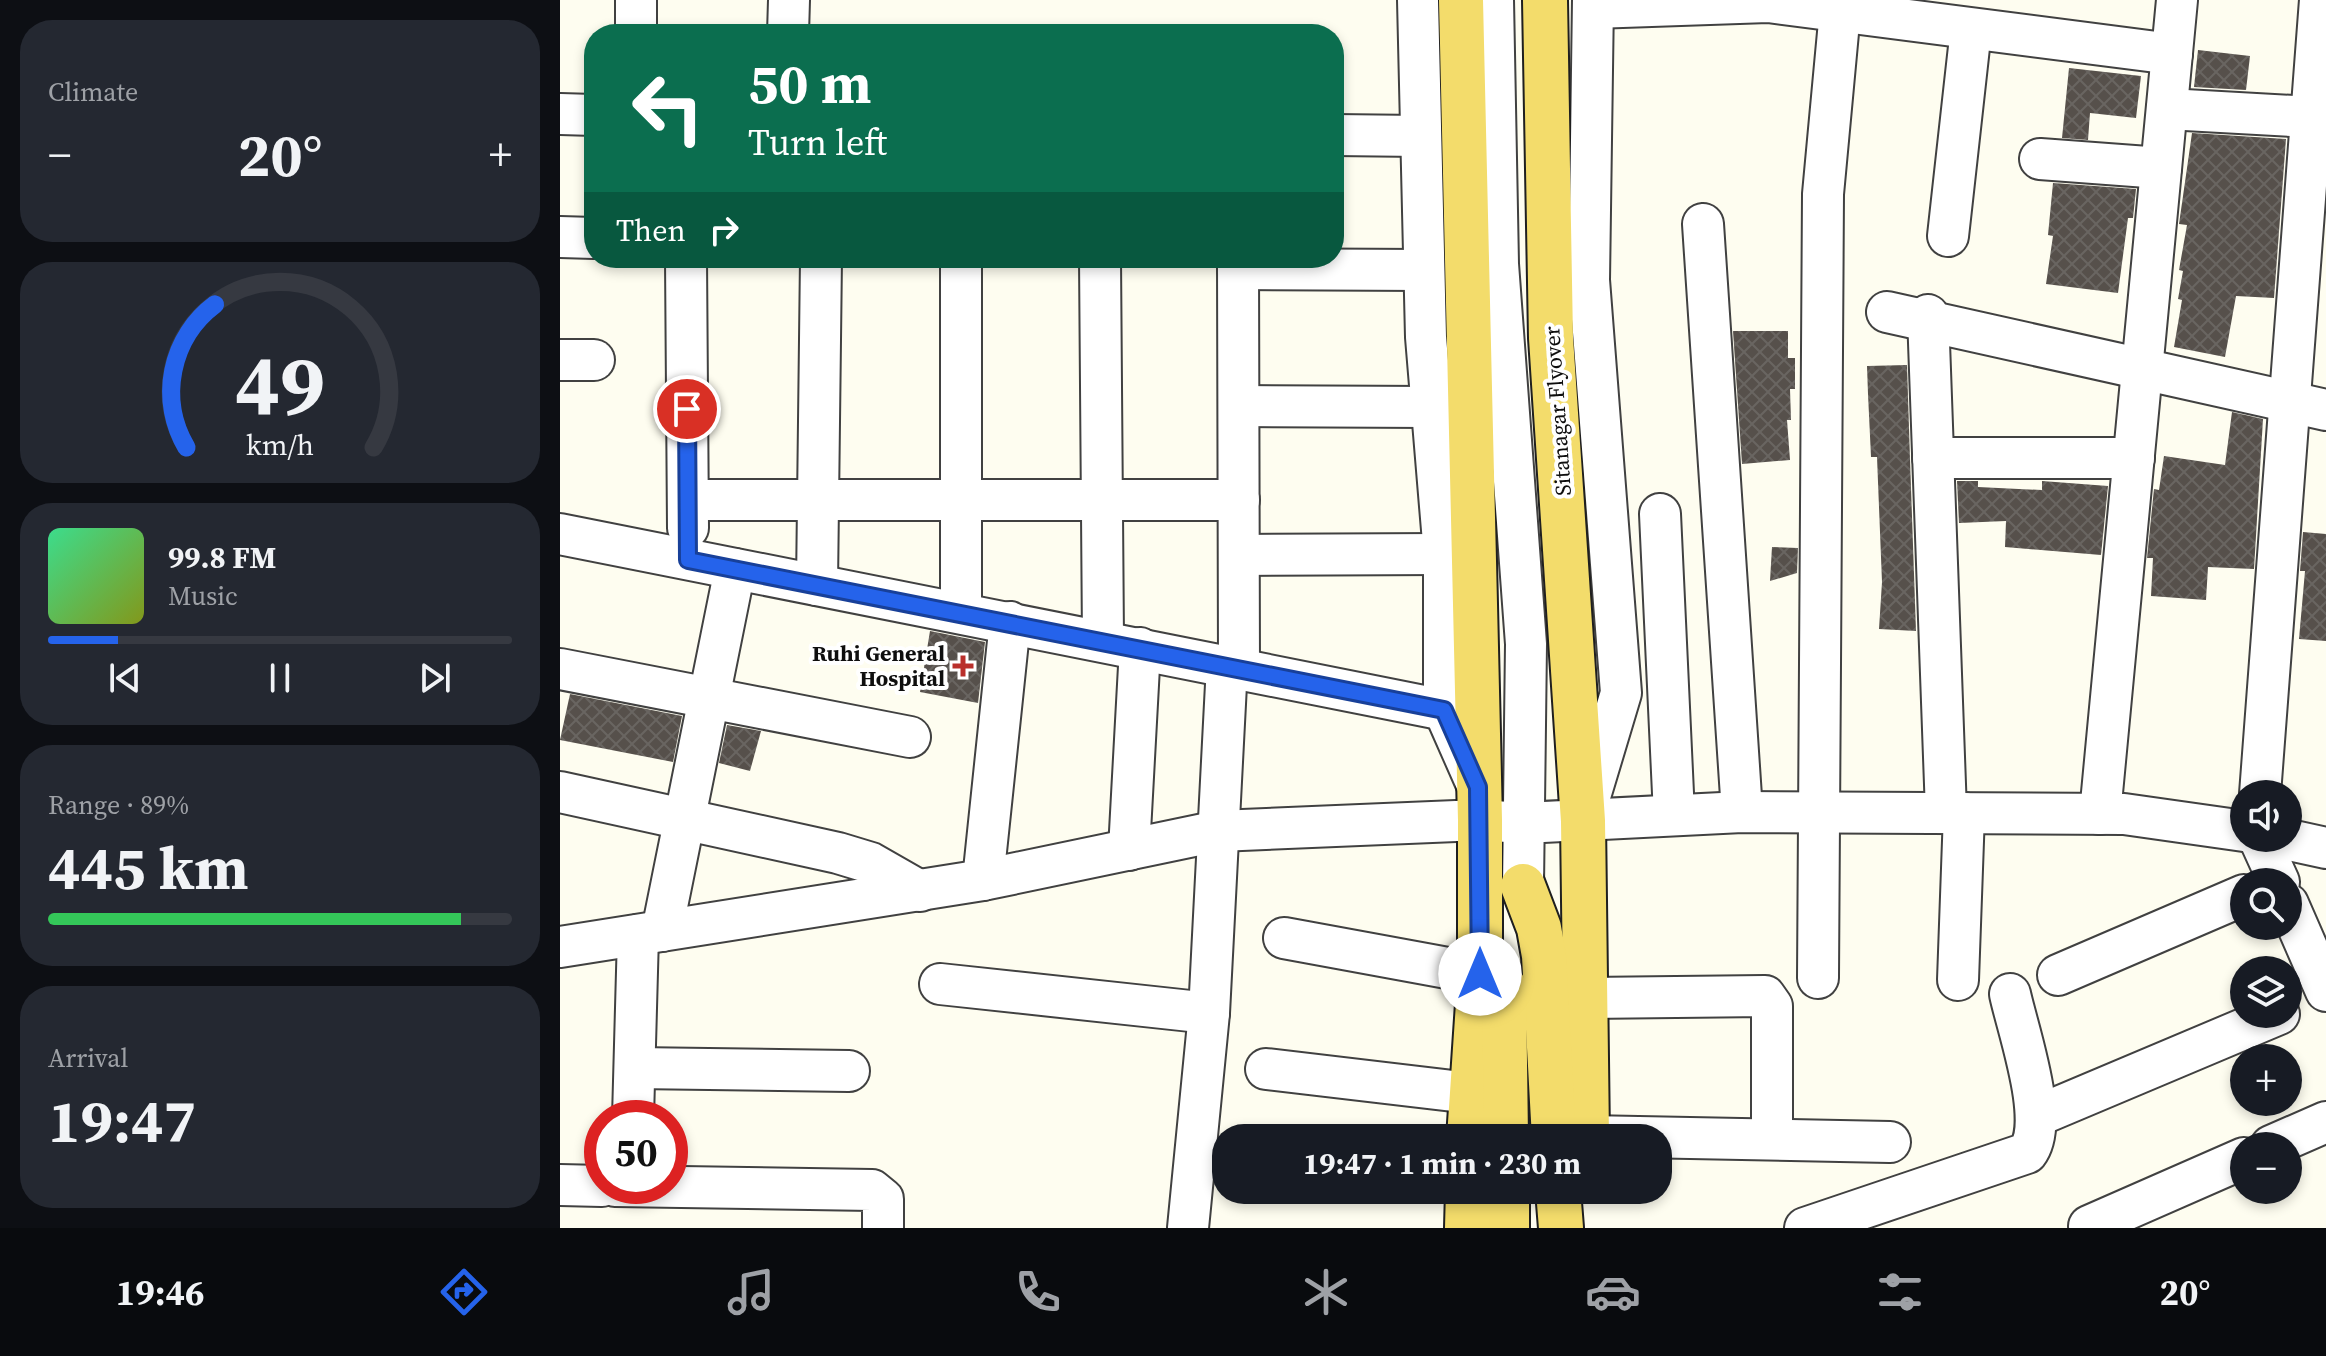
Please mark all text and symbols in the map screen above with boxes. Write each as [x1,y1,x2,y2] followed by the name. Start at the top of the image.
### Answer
[748,45,871,122] text: 50 m
[616,56,720,160] icon: left
[48,74,138,110] text: Climate
[238,114,322,196] text: 20°
[748,118,887,167] text: Turn left
[48,124,71,185] text: −
[489,124,512,185] text: +
[702,208,746,252] icon: right
[616,210,686,251] text: Then
[1536,324,1578,497] street label: Sitanagar Flyover
[235,328,325,442] text: 49
[653,375,721,443] pin
[665,387,709,431] icon: arrive
[246,426,314,466] text: km/h
[168,537,276,578] text: 99.8 FM
[168,578,238,614] text: Music
[812,638,945,693] place label: Ruhi General Hospital
[952,655,974,677] marker: Ruhi General Hospital
[103,656,147,700] icon: previous
[258,656,302,700] icon: pause
[413,656,457,700] icon: next
[2230,780,2302,1204] map controls
[2230,780,2302,852] button: sound
[48,787,189,823] text: Range · 89%
[48,827,249,909] text: 445 km
[2230,868,2302,940] button: search
[1438,932,1522,1016] position arrow
[2230,956,2302,1028] button: layers
[48,1040,128,1076] text: Arrival
[2230,1044,2302,1116] button: +
[48,1080,196,1162] text: 19:47
[584,1100,688,1204] speed limit sign: 50
[2230,1132,2302,1204] button: −
[1303,1143,1581,1184] text: 19:47 · 1 min · 230 m
[436,1264,492,1320] icon: directions
[723,1264,779,1320] icon: music
[1010,1264,1066,1320] icon: phone
[1298,1264,1354,1320] icon: climate
[1585,1264,1641,1320] icon: car
[1872,1264,1928,1320] icon: filters
[116,1268,205,1317] text: 19:46
[2159,1268,2210,1317] text: 20°

